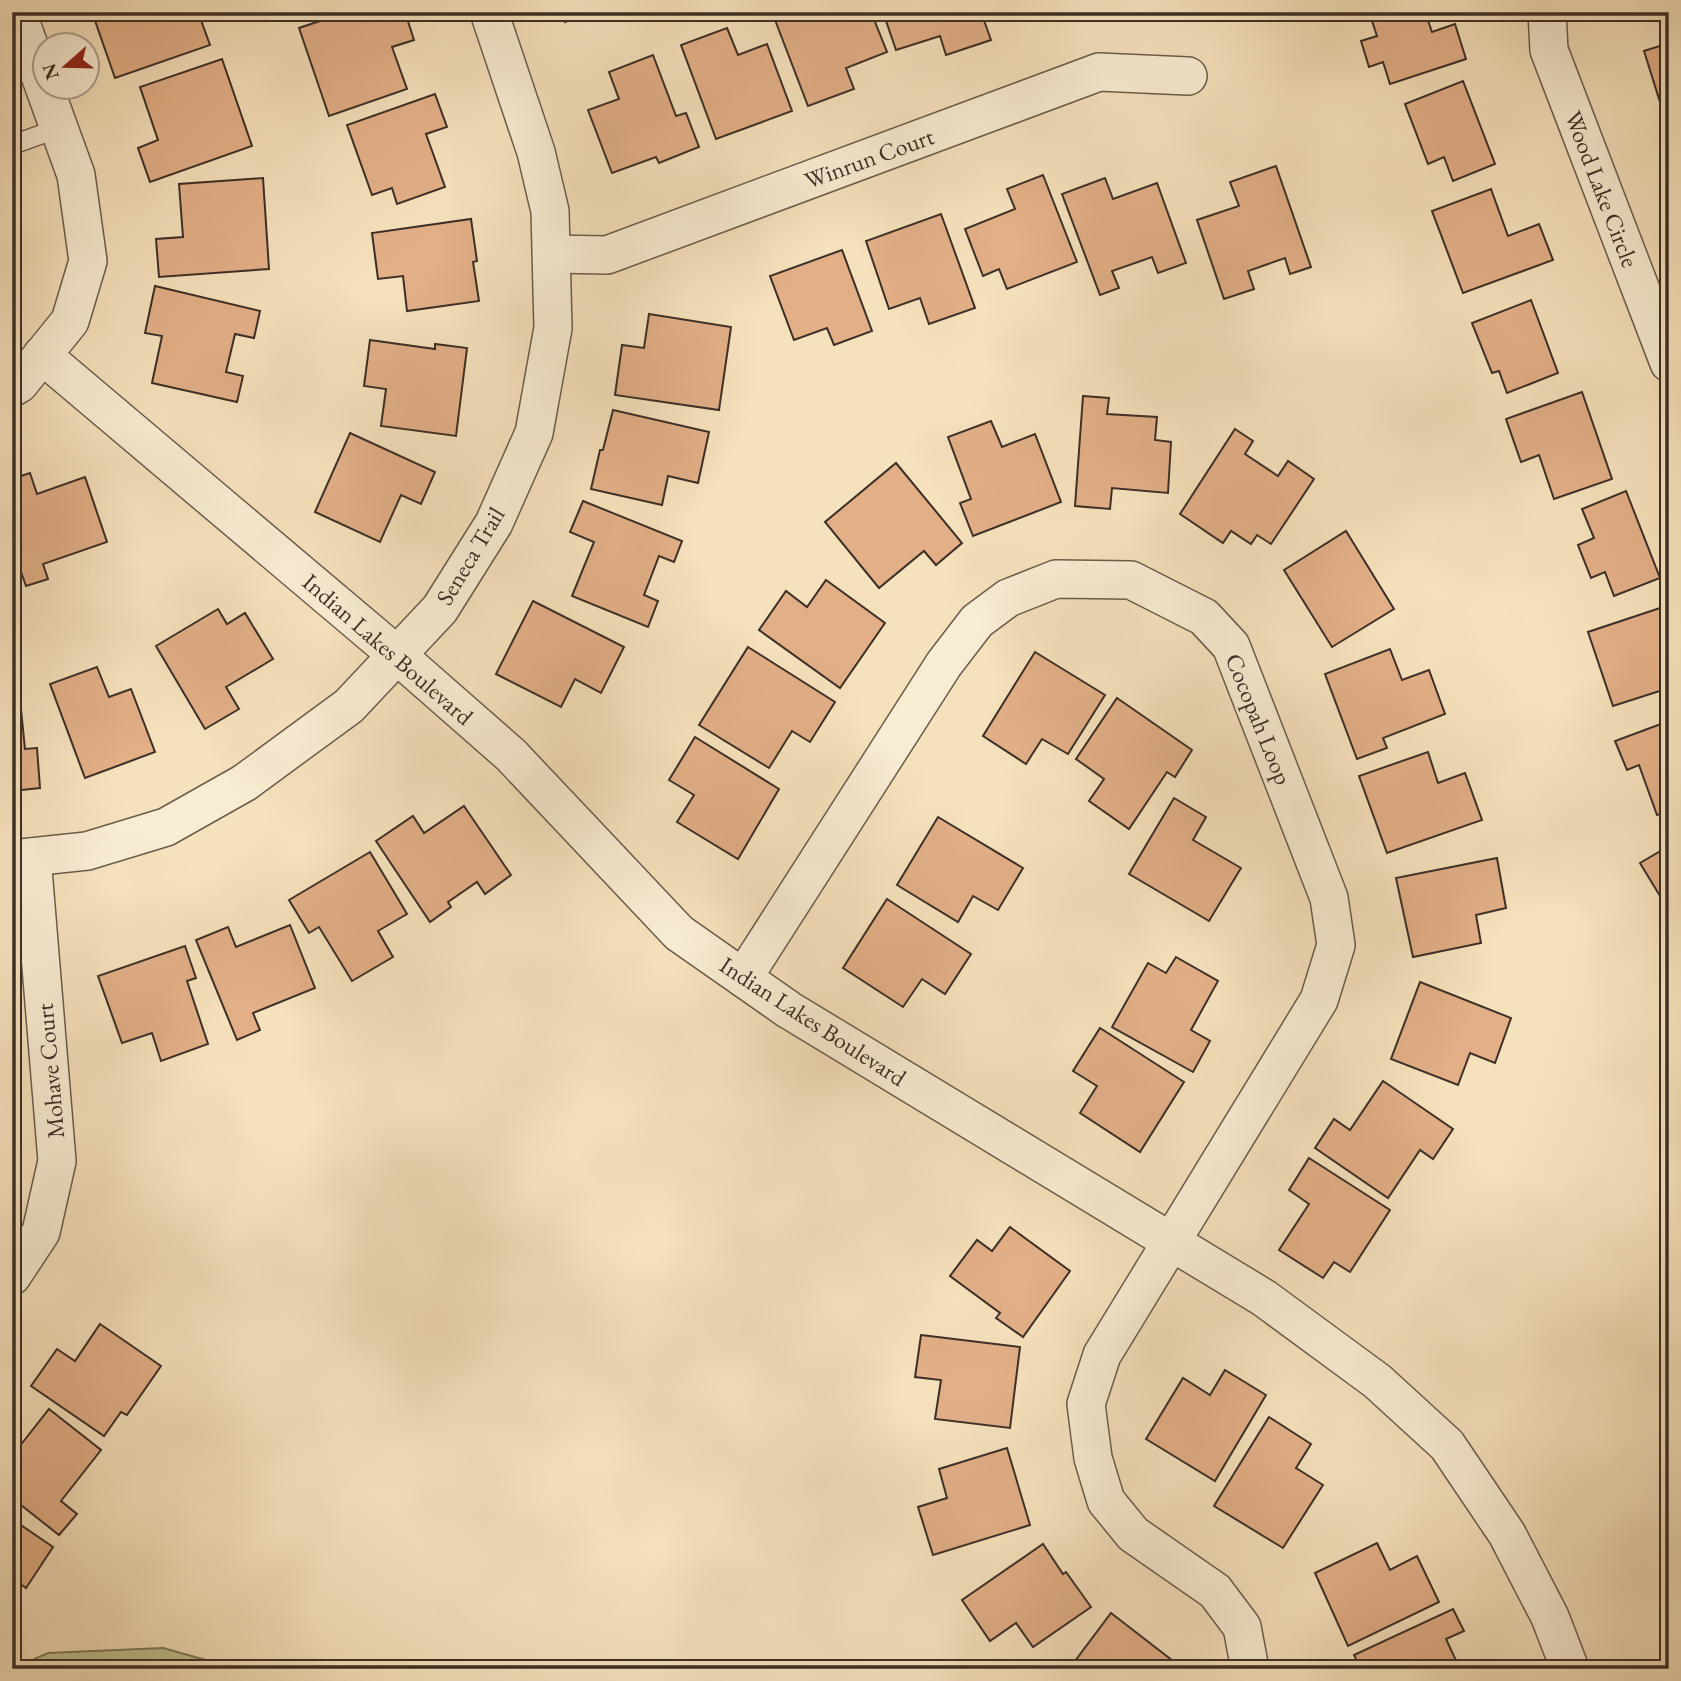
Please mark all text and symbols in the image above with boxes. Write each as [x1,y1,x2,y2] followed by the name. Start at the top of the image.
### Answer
[32,32,102,102] north arrow
[36,60,65,83] text: N
[1558,106,1646,272] street label: Wood Lake Circle
[800,120,938,196] street label: Winrun Court
[429,501,511,611] street label: Seneca Trail
[296,566,480,732] street label: Indian Lakes Boulevard
[1219,649,1299,789] street label: Cocopah Loop
[714,949,913,1093] street label: Indian Lakes Boulevard
[29,1002,71,1140] street label: Mohave Court

